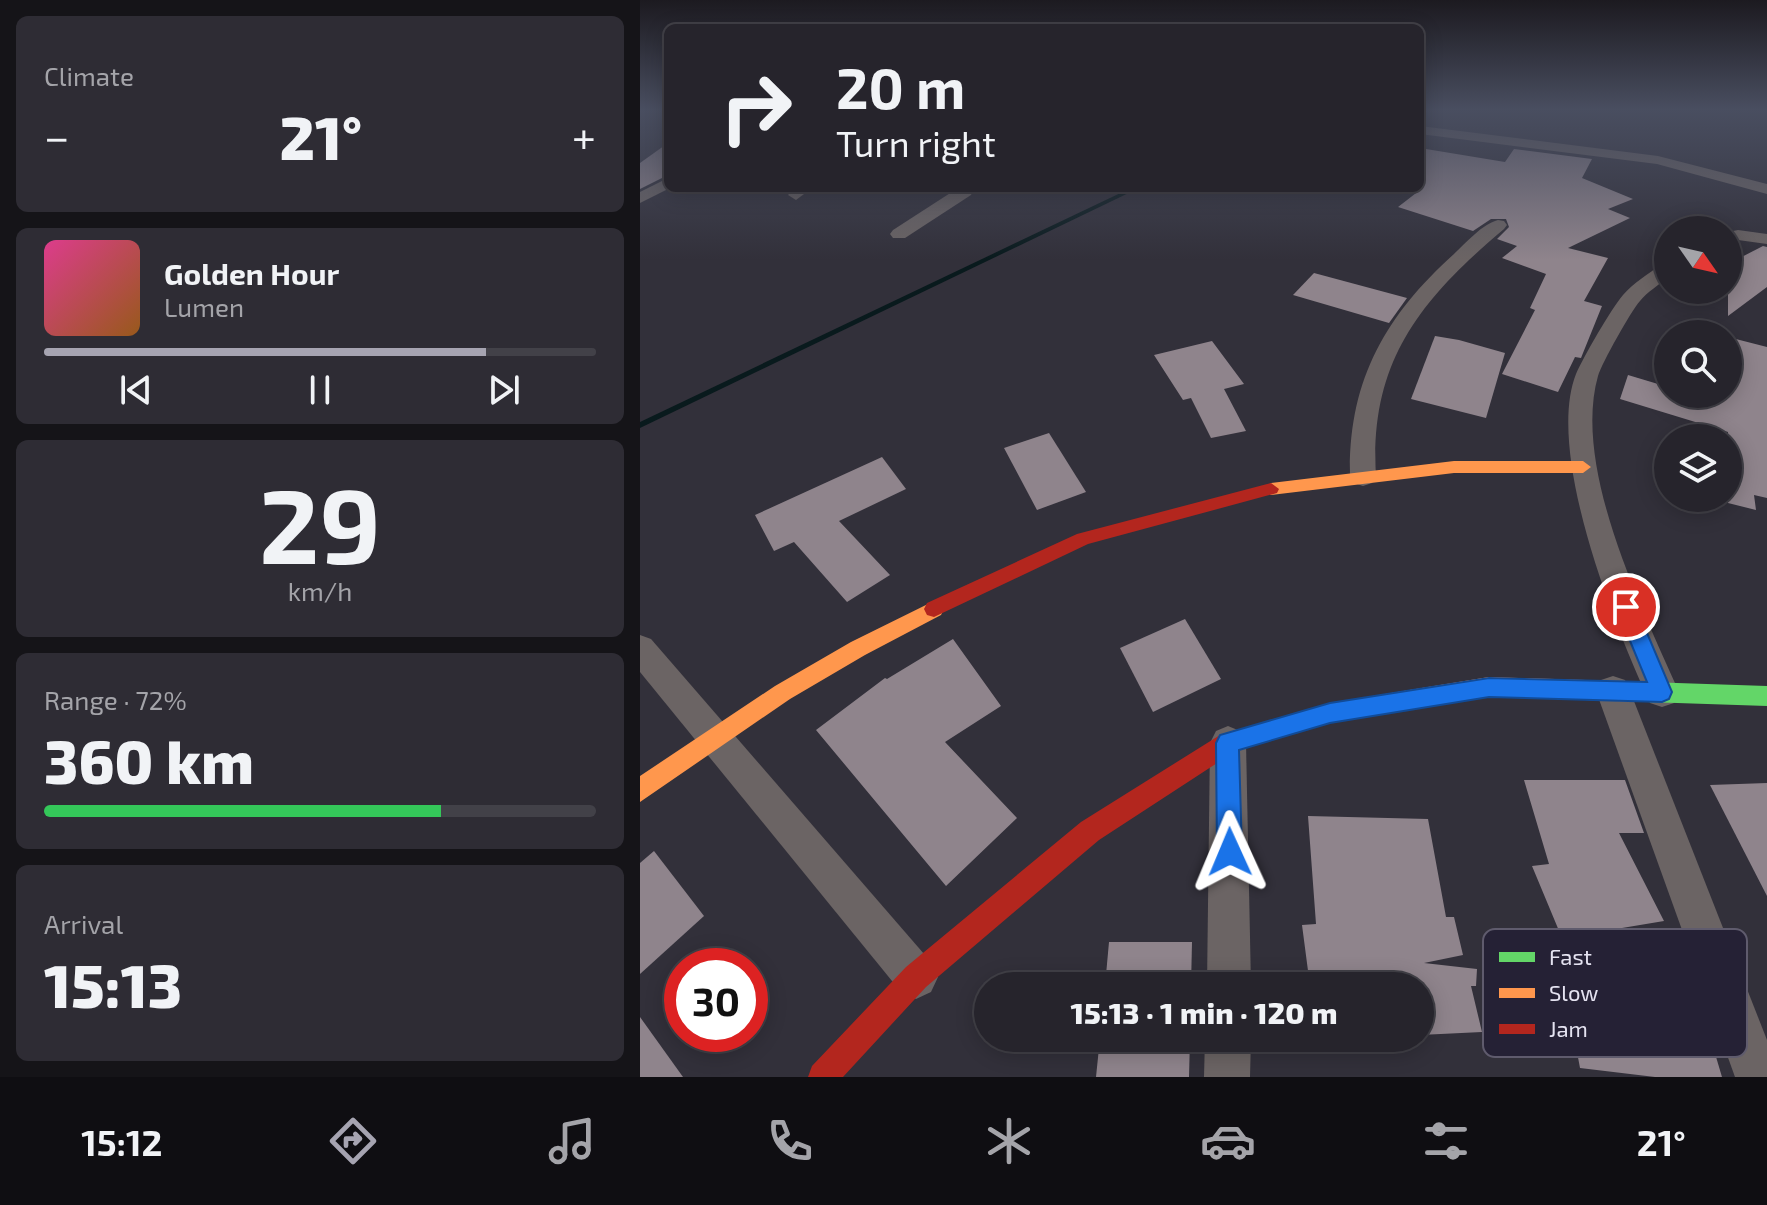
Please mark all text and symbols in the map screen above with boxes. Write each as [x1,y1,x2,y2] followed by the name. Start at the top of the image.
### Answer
[836,53,965,120] text: 20 m
[704,56,808,160] icon: right
[44,60,134,91] text: Climate
[279,100,362,172] text: 21°
[44,109,70,162] text: −
[572,109,596,162] text: +
[836,121,996,164] text: Turn right
[1654,216,1742,304] north arrow
[1654,216,1742,512] map controls
[164,255,339,291] text: Golden Hour
[164,291,244,322] text: Lumen
[1654,320,1742,408] button: search
[114,368,158,412] icon: previous
[298,368,342,412] icon: pause
[482,368,526,412] icon: next
[1654,424,1742,512] button: layers
[259,460,381,585] text: 29
[1592,573,1660,641] pin
[288,575,352,606] text: km/h
[1604,585,1648,629] icon: arrive
[44,684,187,715] text: Range · 72%
[44,724,254,796] text: 360 km
[1188,810,1272,894] position arrow
[44,908,123,939] text: Arrival
[1483,929,1747,1057] legend
[1549,943,1592,969] text: Fast
[44,948,182,1020] text: 15:13
[664,948,768,1052] speed limit sign: 30
[1549,979,1598,1005] text: Slow
[1070,994,1338,1030] text: 15:13 · 1 min · 120 m
[1549,1015,1588,1041] text: Jam
[325,1113,381,1169] icon: directions
[544,1113,600,1169] icon: music
[762,1113,818,1169] icon: phone
[981,1113,1037,1169] icon: climate
[1200,1113,1256,1169] icon: car
[1418,1113,1474,1169] icon: filters
[81,1120,162,1163] text: 15:12
[1637,1120,1686,1163] text: 21°

